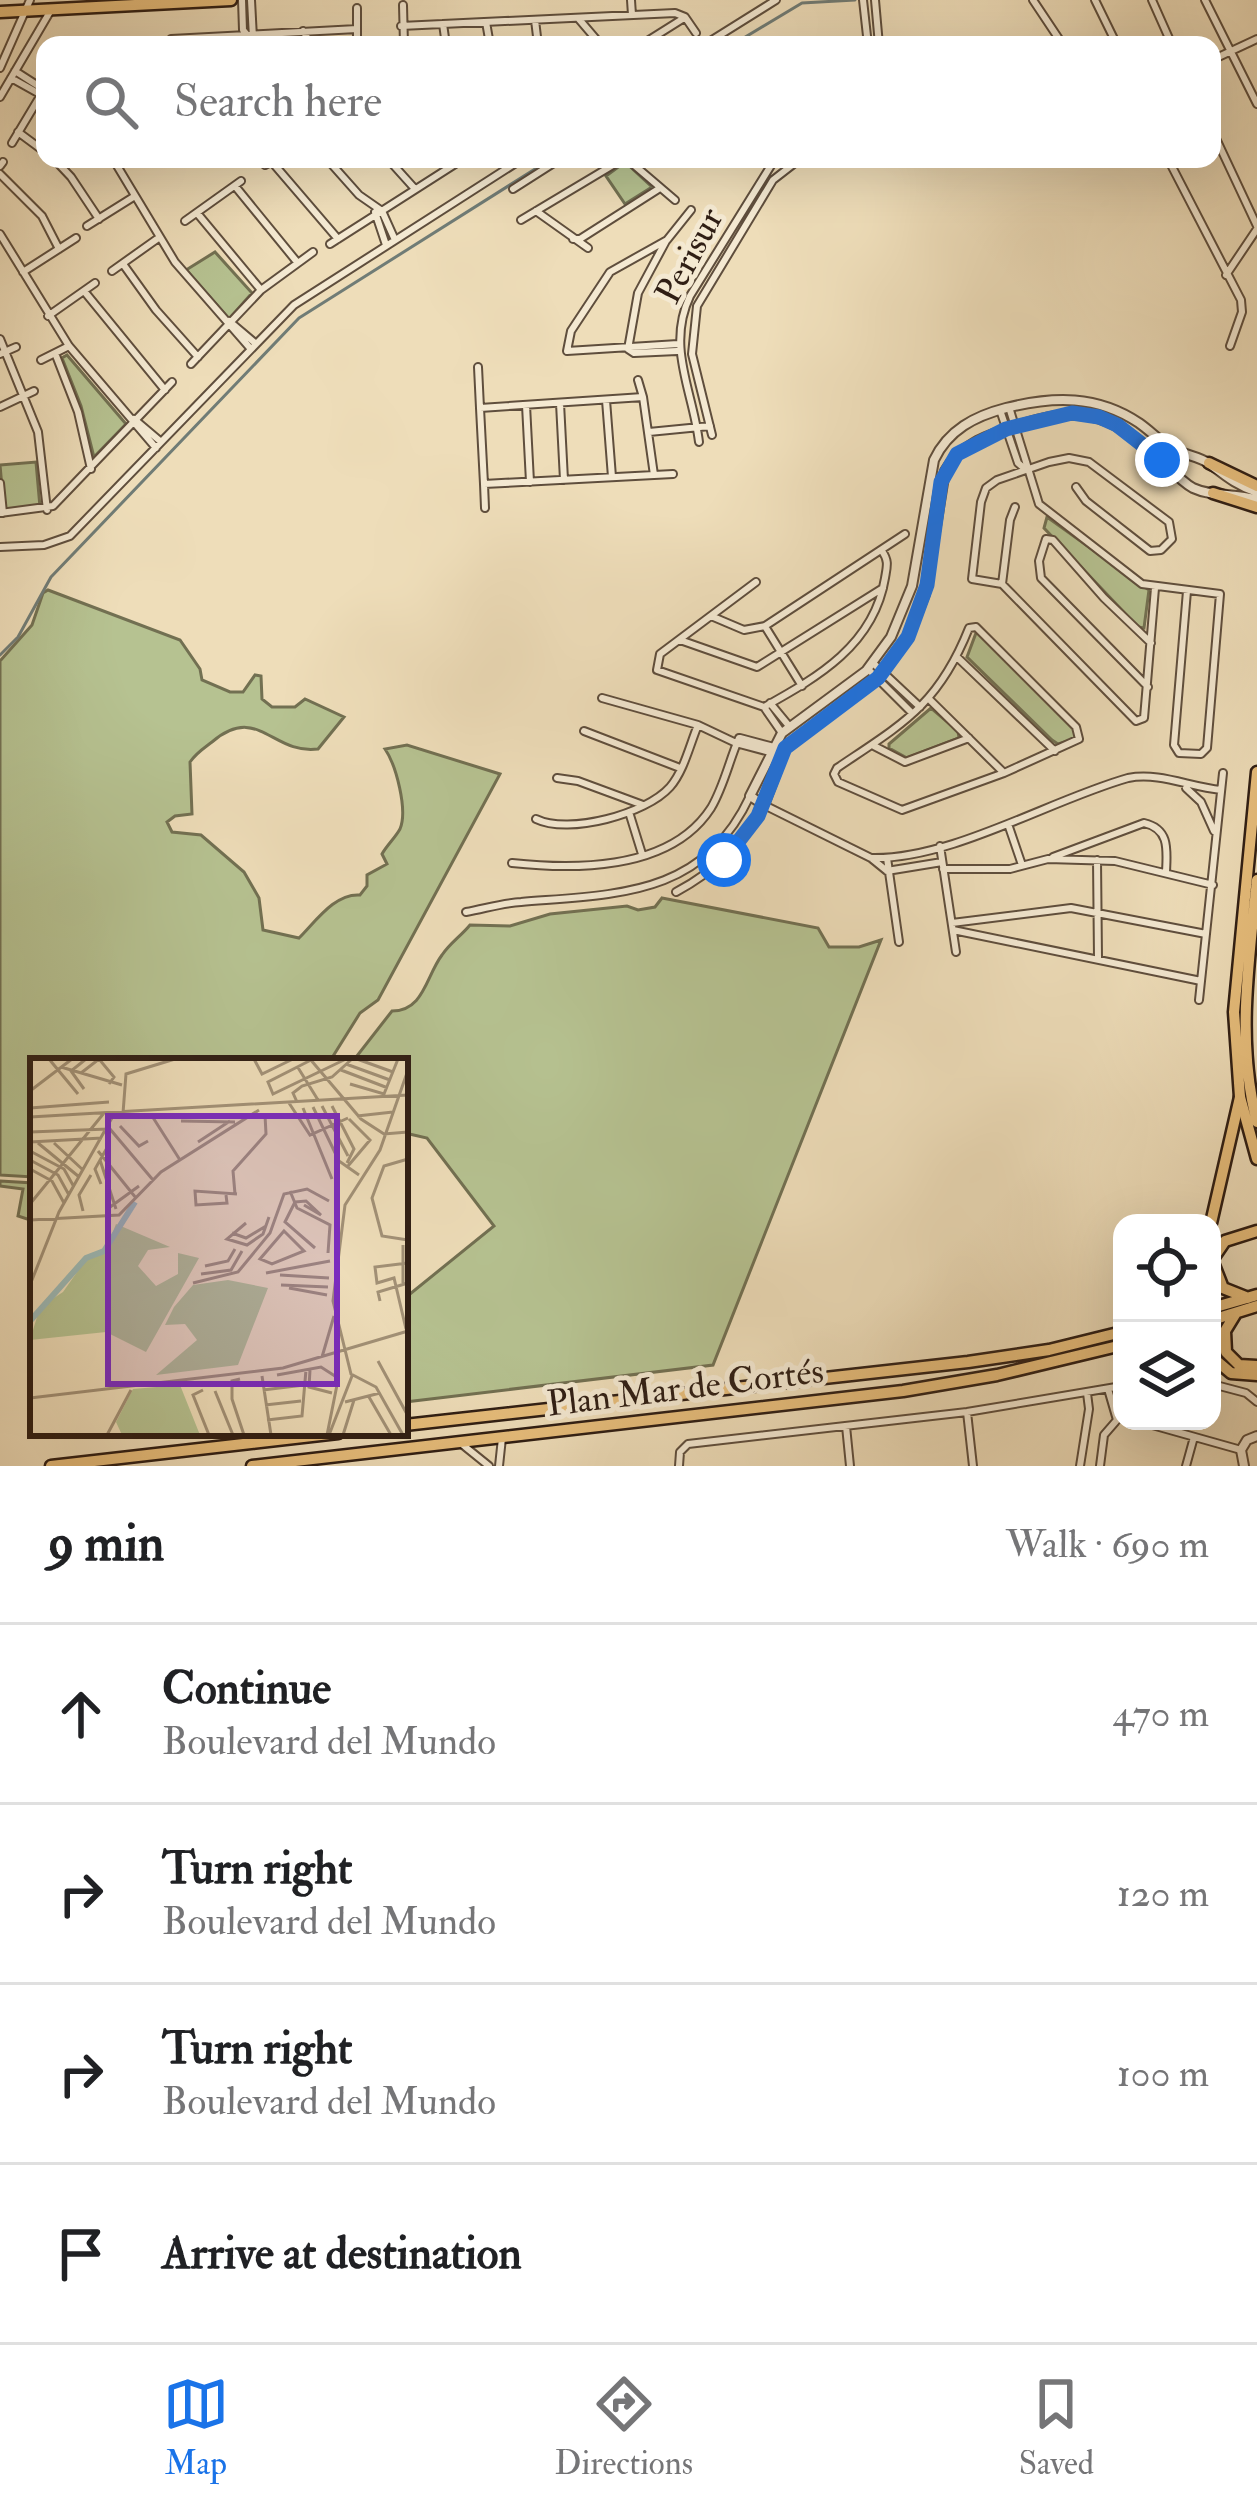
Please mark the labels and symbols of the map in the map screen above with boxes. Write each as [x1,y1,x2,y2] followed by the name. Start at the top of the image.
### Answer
[645,199,734,312] street label: Perisur
[1135,433,1189,487] route end
[697,833,751,887] route start
[30,1058,408,1436] inset map
[544,1348,826,1427] street label: Plan Mar de Cortés

